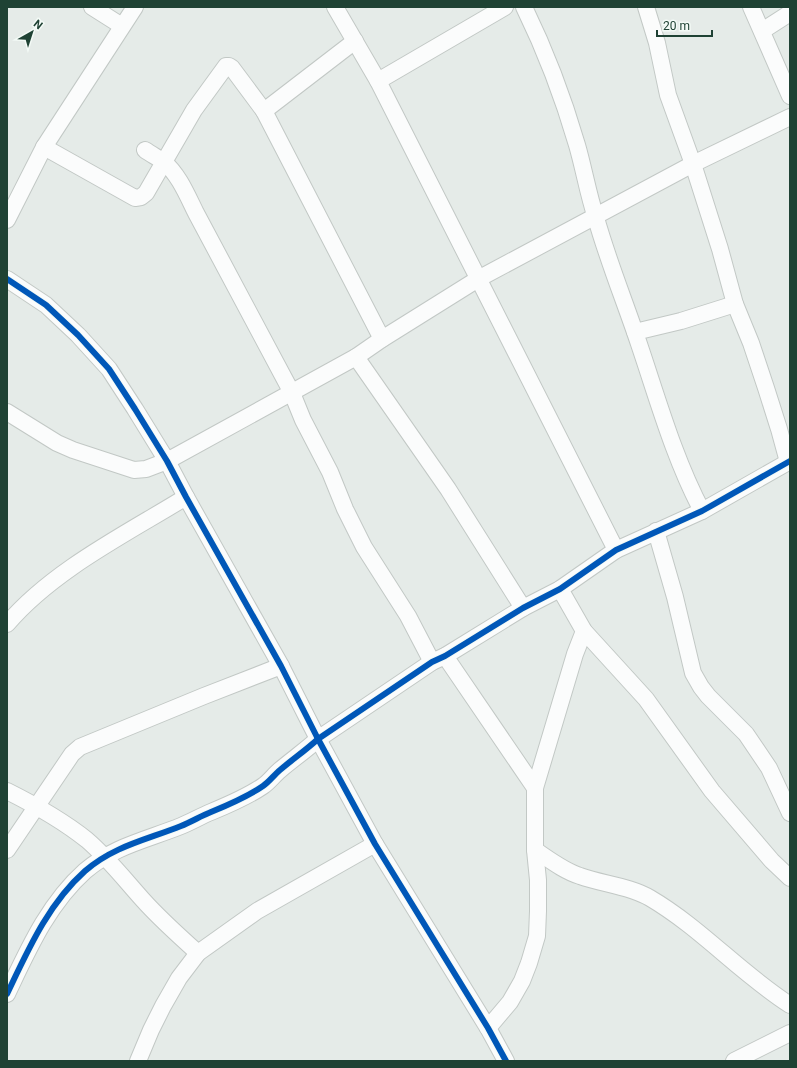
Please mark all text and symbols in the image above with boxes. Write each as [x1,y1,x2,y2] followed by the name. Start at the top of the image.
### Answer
[12,12,52,52] north arrow
[657,12,712,38] scale bar
[31,17,45,32] text: N
[663,19,690,33] text: 20 m

